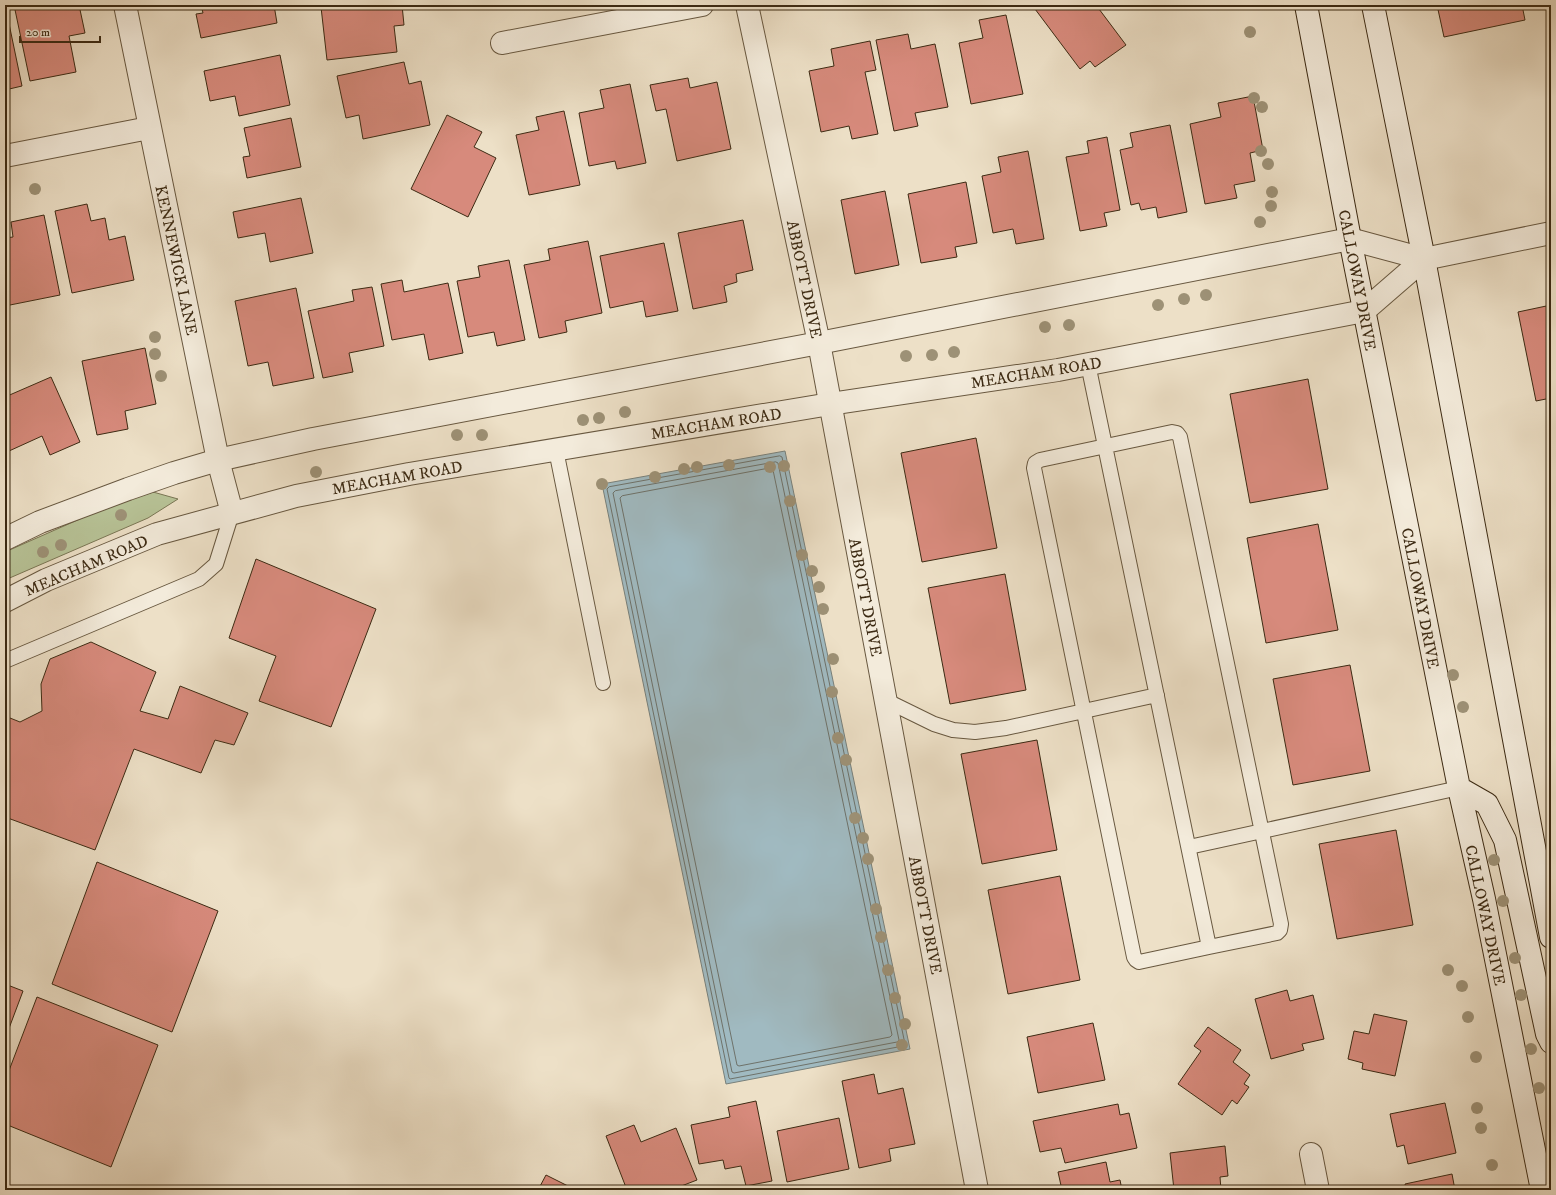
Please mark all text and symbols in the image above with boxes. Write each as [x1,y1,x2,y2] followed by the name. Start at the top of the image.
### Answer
[20,18,100,44] scale bar
[26,25,50,40] text: 20 m
[150,183,202,337] street label: KENNEWICK LANE
[1334,208,1380,352] street label: CALLOWAY DRIVE
[782,218,826,340] street label: ABBOTT DRIVE
[969,353,1103,393] street label: MEACHAM ROAD
[649,404,783,444] street label: MEACHAM ROAD
[330,457,464,499] street label: MEACHAM ROAD
[1397,526,1443,670] street label: CALLOWAY DRIVE
[22,531,151,601] street label: MEACHAM ROAD
[844,536,886,658] street label: ABBOTT DRIVE
[1460,843,1510,987] street label: CALLOWAY DRIVE
[904,854,946,976] street label: ABBOTT DRIVE

